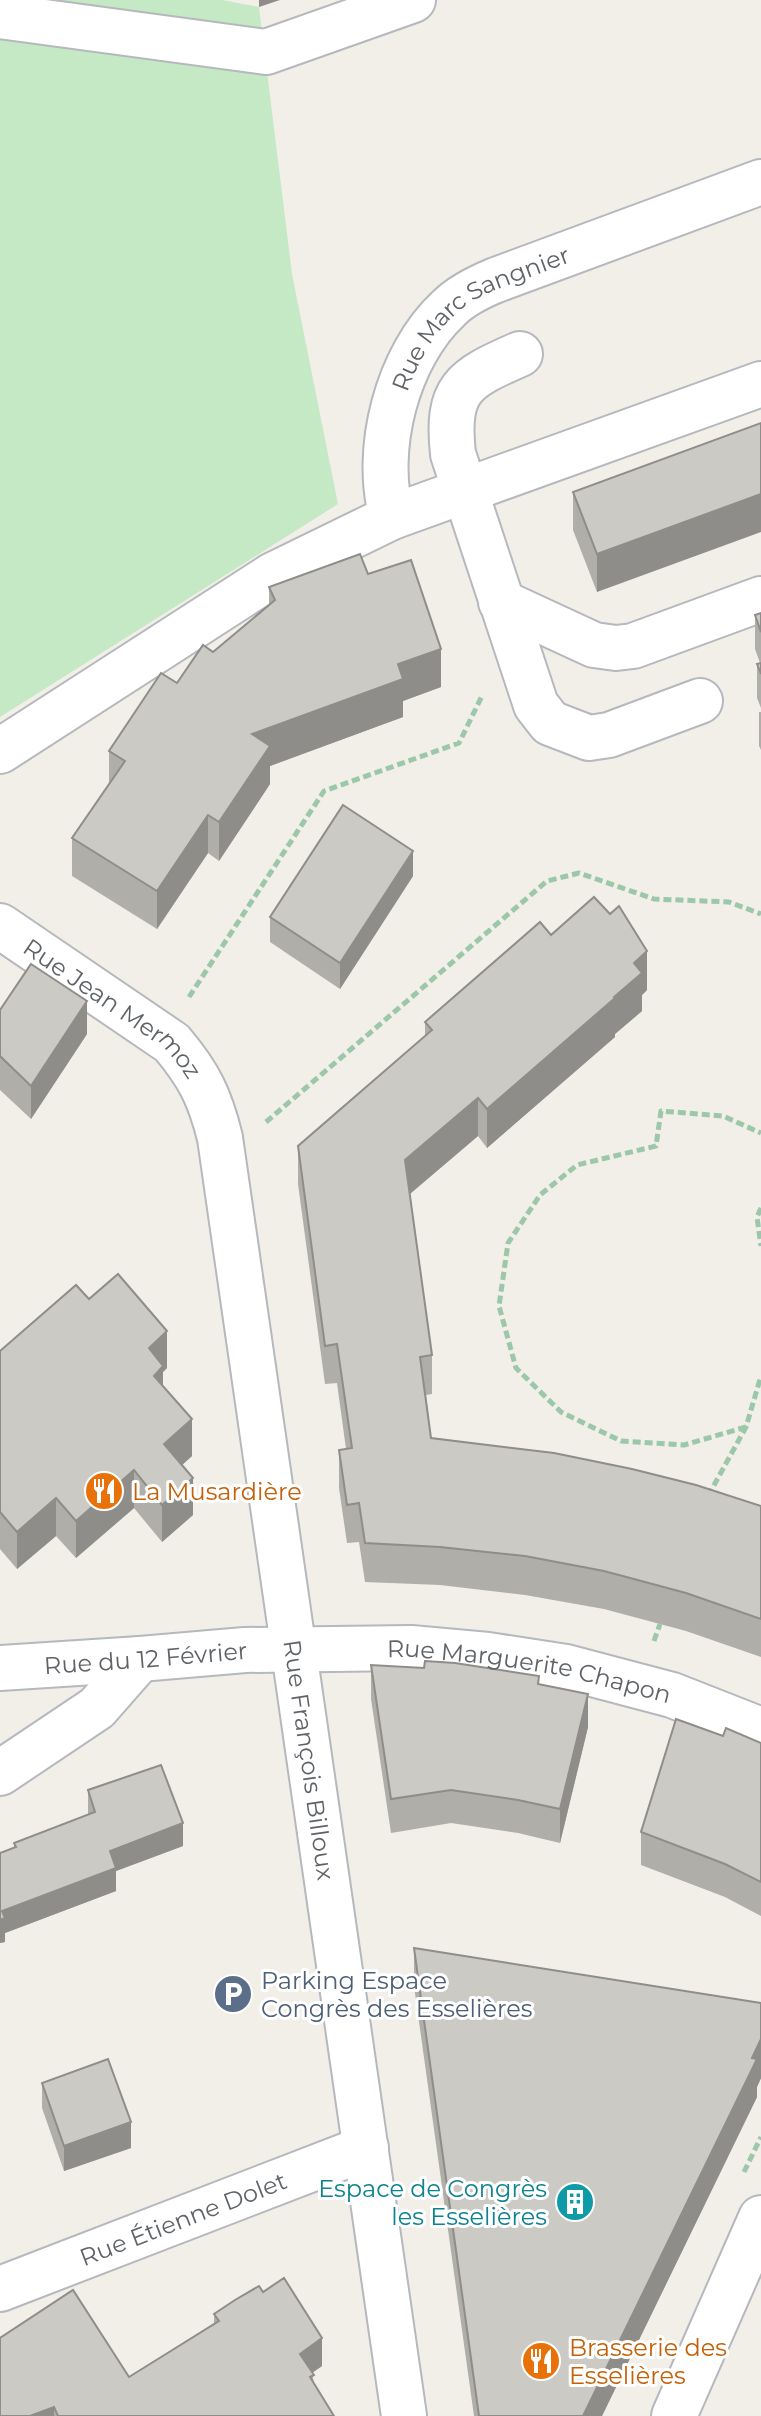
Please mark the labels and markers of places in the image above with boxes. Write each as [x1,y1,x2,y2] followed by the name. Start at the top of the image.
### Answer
[83,1470,125,1512] restaurant icon: La Musardière
[132,1477,302,1506] place label: La Musardière
[261,1966,533,2023] place label: Parking Espace Congrès des Esselières
[212,1973,254,2015] parking icon: Parking Espace Congrès des Esselières
[318,2174,547,2231] place label: Espace de Congrès les Esselières
[554,2181,596,2223] building icon: Espace de Congrès les Esselières
[569,2333,727,2390] place label: Brasserie des Esselières
[520,2340,562,2382] restaurant icon: Brasserie des Esselières

